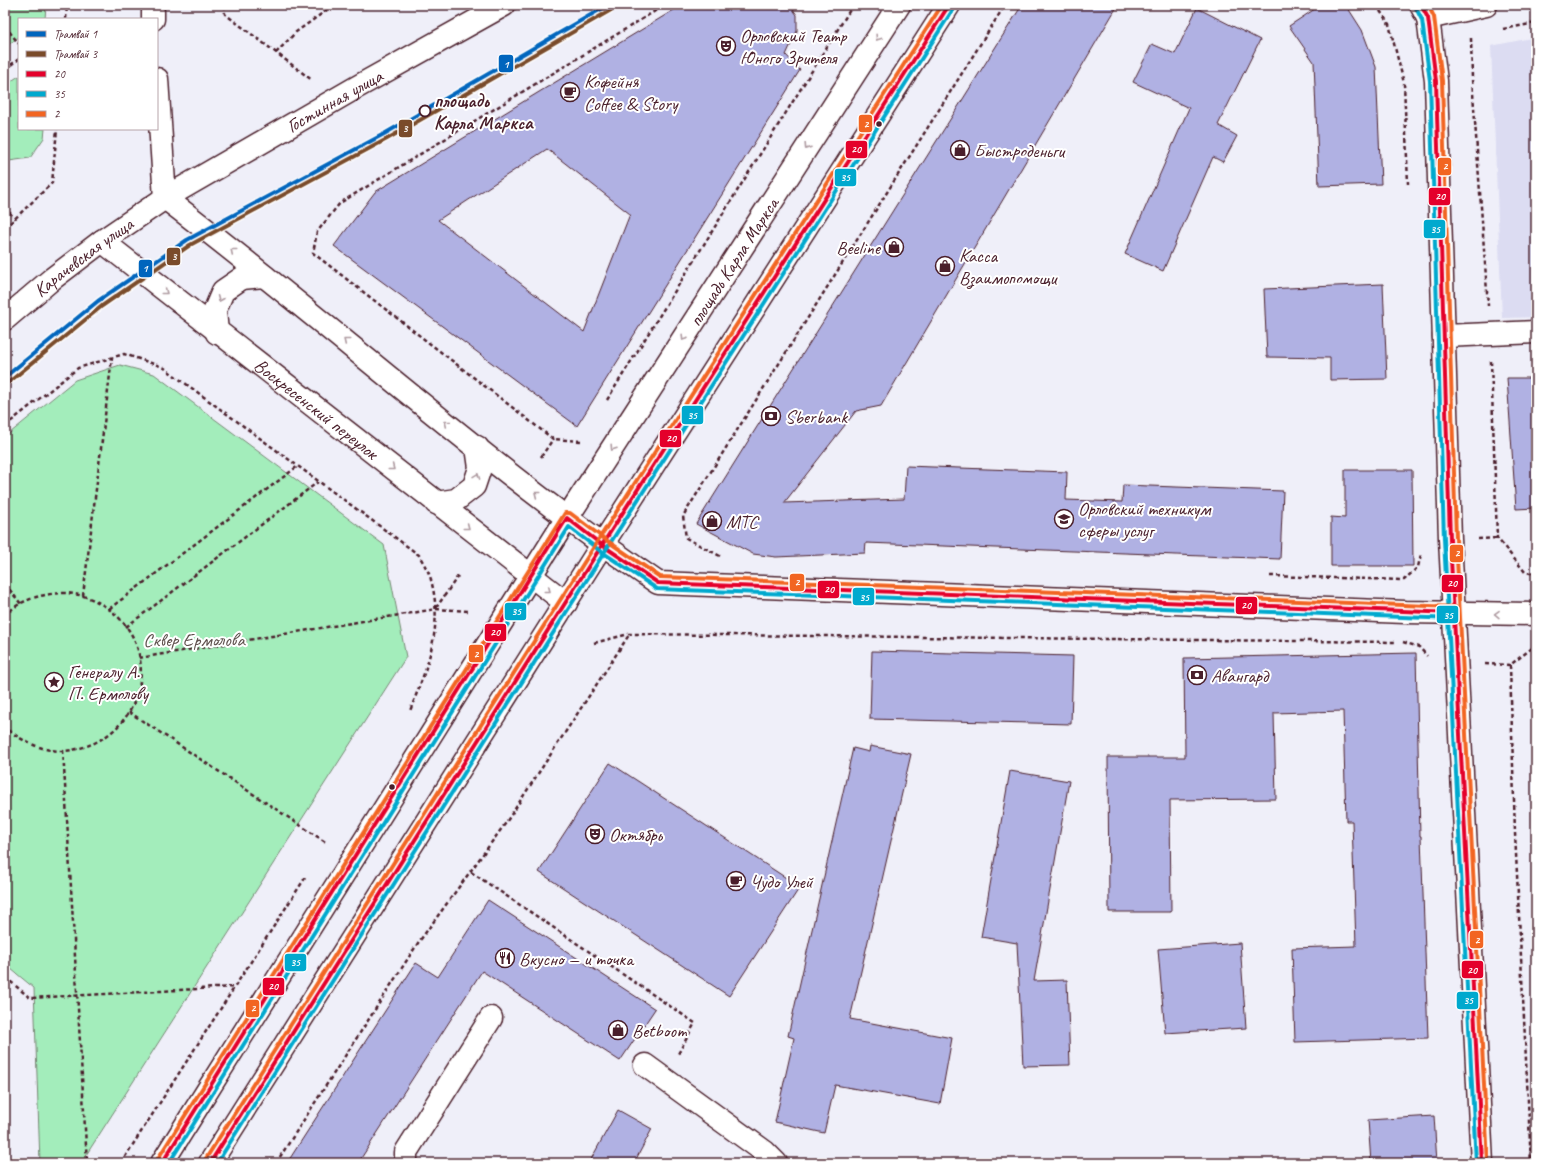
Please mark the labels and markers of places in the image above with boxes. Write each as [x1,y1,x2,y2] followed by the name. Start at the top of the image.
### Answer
[740,24,848,70] place label: Орловский Театр Юного Зрителя
[715,35,737,57] theatre icon: Орловский Театр Юного Зрителя
[584,70,679,116] place label: Кофейня Coffee & Story
[559,81,581,103] cafe icon: Кофейня Coffee & Story
[434,89,534,135] place label: площадь Карла Маркса
[418,104,432,118] marker: площадь Карла Маркса
[874,119,884,129] unlabelled marker
[949,139,971,161] shop icon: Быстроденьги
[974,139,1066,163] place label: Быстроденьги
[836,236,882,260] place label: Beeline
[883,236,905,258] shop icon: Beeline
[959,244,1059,290] place label: Касса Взаимопомощи
[934,255,956,277] shop icon: Касса Взаимопомощи
[760,405,782,427] bank icon: Sberbank
[785,405,848,429] place label: Sberbank
[1078,497,1212,543] place label: Орловский техникум сферы услуг
[1053,508,1075,530] school or university icon: Орловский техникум сферы услуг
[701,510,723,532] shop icon: МТС
[726,510,760,534] place label: МТС
[68,660,149,706] place label: Генералу А. П. Ермолову
[1186,664,1208,686] bank icon: Авангард
[1211,664,1270,688] place label: Авангард
[43,671,65,693] place icon: Генералу А. П. Ермолову
[387,782,397,792] unlabelled marker
[584,823,606,845] theatre icon: Октябрь
[609,823,664,847] place label: Октябрь
[725,870,747,892] cafe icon: Чудо Улей
[750,870,814,894] place label: Чудо Улей
[494,947,516,969] restaurant icon: Вкусно — и точка
[519,947,635,971] place label: Вкусно — и точка
[607,1019,629,1041] shop icon: Betboom
[632,1019,688,1043] place label: Betboom

